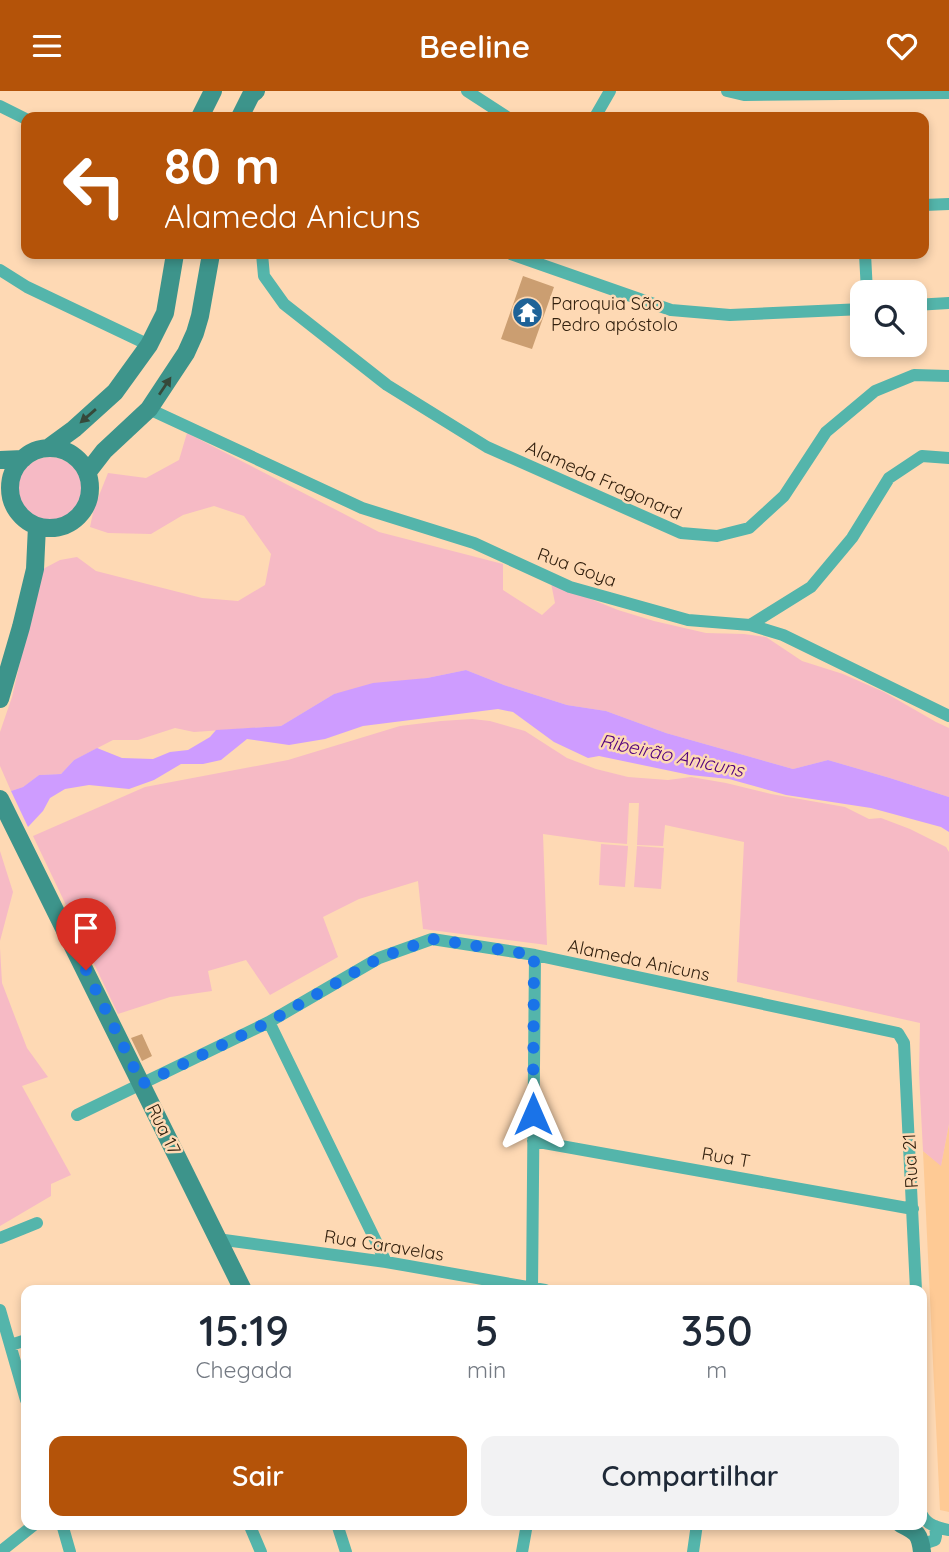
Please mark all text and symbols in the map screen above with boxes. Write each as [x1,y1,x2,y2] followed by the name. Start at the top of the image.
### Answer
[419,26,530,66] text: Beeline
[28,27,66,65] icon: menu
[883,27,921,65] icon: heart
[164,135,280,196] text: 80 m
[49,140,140,231] icon: left
[164,196,421,236] text: Alameda Anicuns
[850,280,927,357] map controls
[850,280,927,357] button: search
[551,292,678,336] place label: Paroquia São Pedro apóstolo
[511,296,545,330] temple icon: Paroquia São Pedro apóstolo
[158,376,171,396] one-way arrow
[80,408,97,424] one-way arrow
[523,435,685,525] street label: Alameda Fragonard
[534,542,620,592] street label: Rua Goya
[598,728,747,782] water label: Ribeirão Anicuns
[56,898,116,970] pin
[67,909,105,947] icon: arrive
[566,934,712,986] street label: Alameda Anicuns
[496,1077,570,1151] position arrow
[142,1100,186,1158] street label: Rua 17
[897,1133,923,1189] street label: Rua 21
[700,1141,752,1173] street label: Rua T
[322,1224,446,1266] street label: Rua Caravelas
[199,1304,289,1357] text: 15:19
[475,1304,499,1357] text: 5
[681,1304,752,1357] text: 350
[196,1355,293,1384] text: Chegada
[467,1355,506,1384] text: min
[706,1355,727,1384] text: m
[49,1436,467,1516] button: Sair
[481,1436,899,1516] button: Compartilhar

